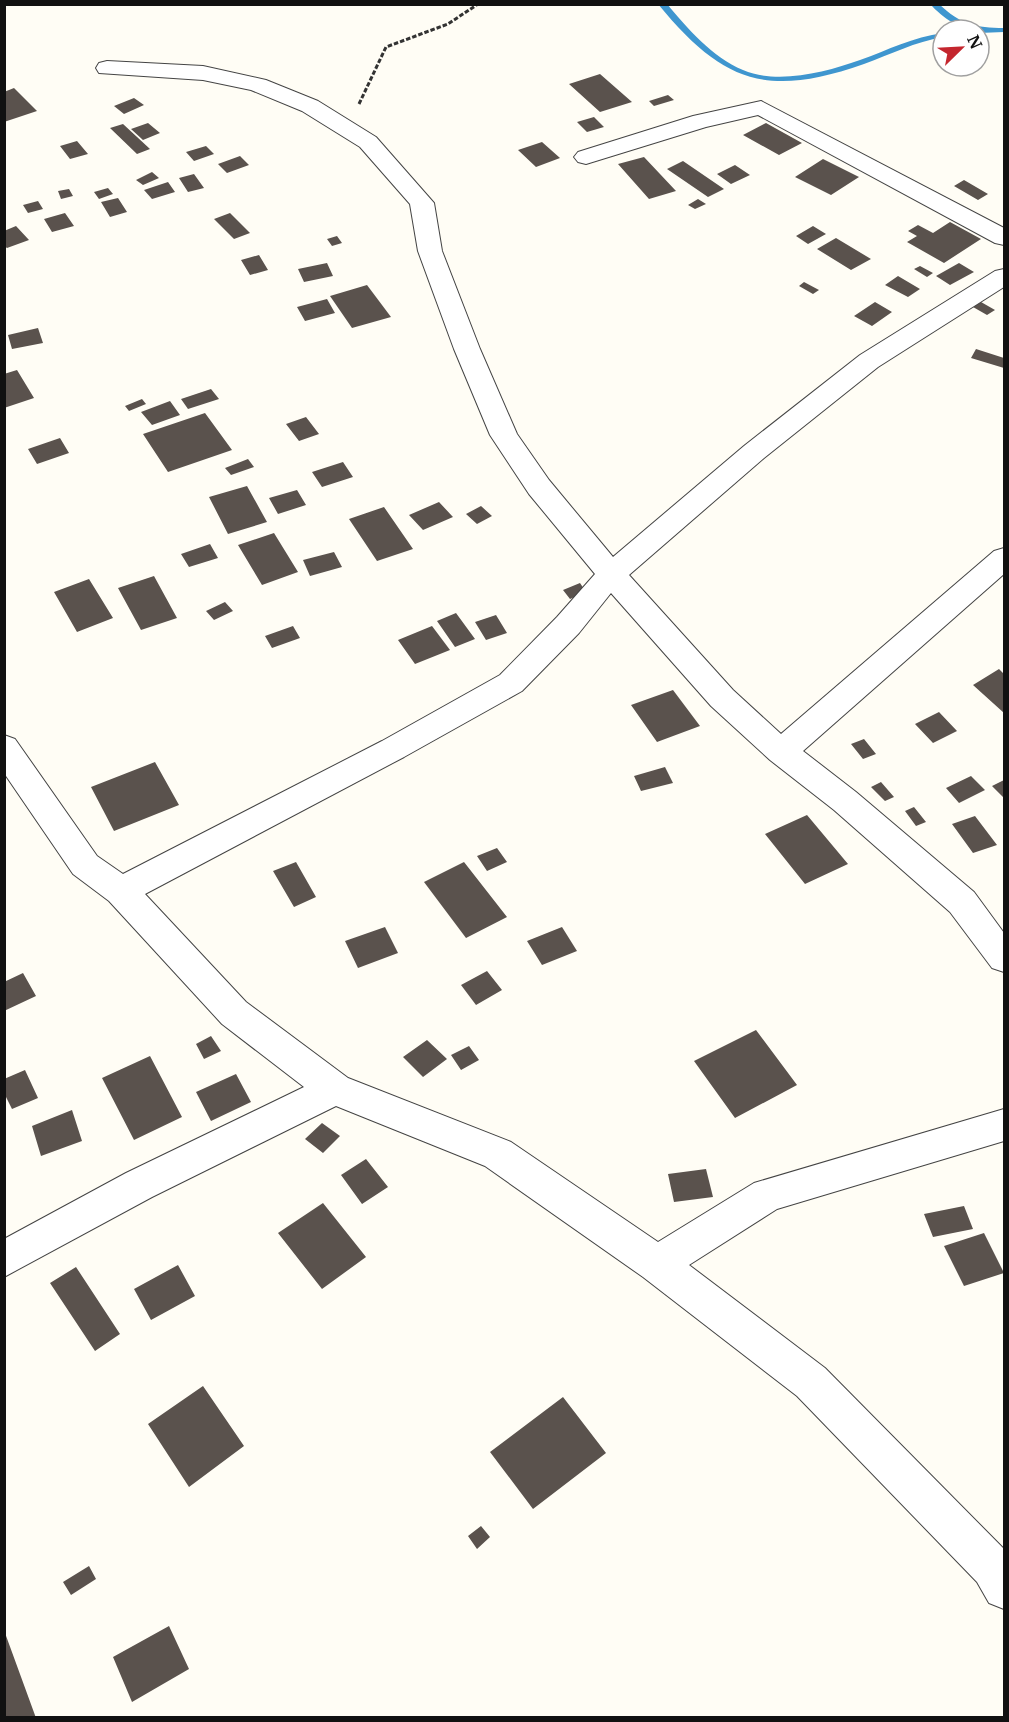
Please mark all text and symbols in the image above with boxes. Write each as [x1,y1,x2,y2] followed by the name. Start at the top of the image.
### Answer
[931,18,991,78] north arrow
[963,32,987,52] text: N

